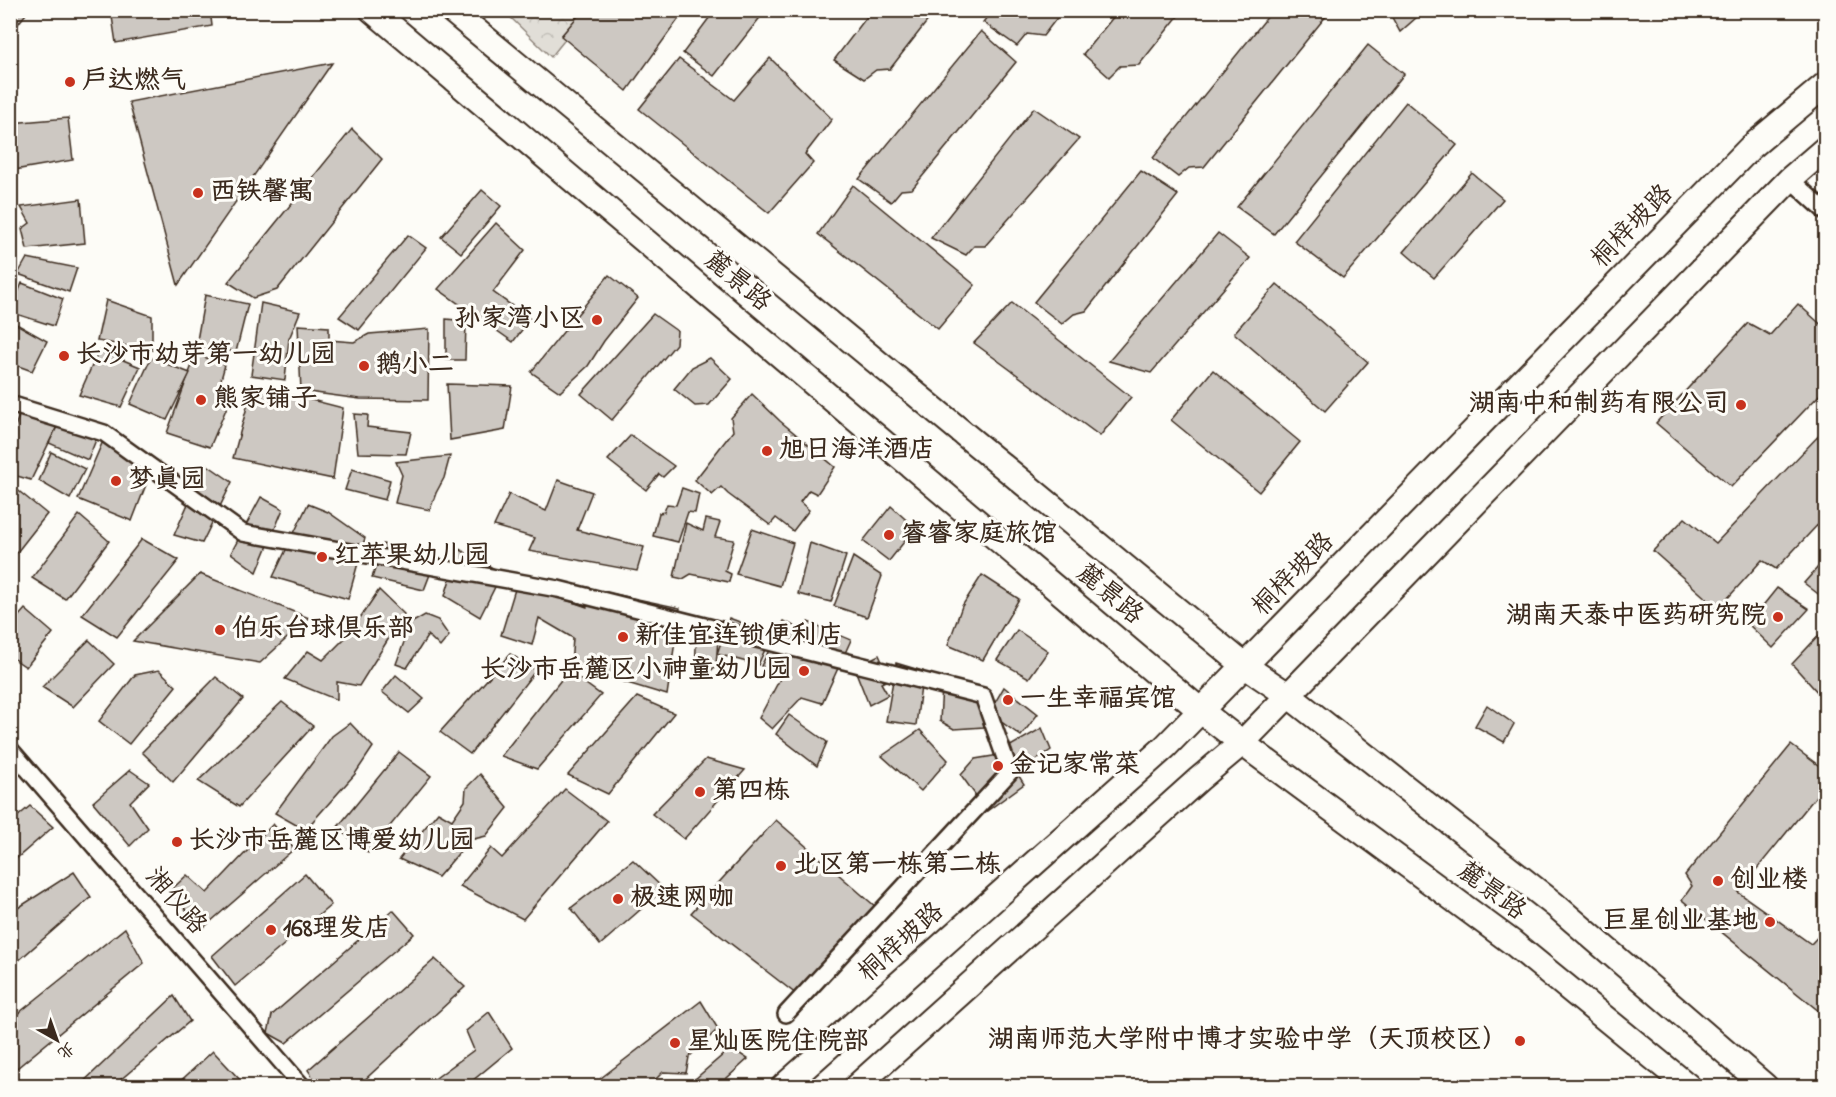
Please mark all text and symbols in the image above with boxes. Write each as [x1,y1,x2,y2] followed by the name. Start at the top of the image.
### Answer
[82,63,186,101] place label: 户达燃气
[63,75,77,89] marker: 户达燃气
[210,174,314,212] place label: 西铁馨寓
[1583,176,1683,278] street label: 桐梓坡路
[191,186,205,200] marker: 西铁馨寓
[695,242,779,322] street label: 麓景路
[455,301,585,339] place label: 孙家湾小区
[590,313,604,327] marker: 孙家湾小区
[76,337,336,375] place label: 长沙市幼芽第一幼儿园
[376,347,454,385] place label: 鹅小二
[57,349,71,363] marker: 长沙市幼芽第一幼儿园
[357,359,371,373] marker: 鹅小二
[213,381,317,419] place label: 熊家铺子
[1469,386,1729,424] place label: 湖南中和制药有限公司
[194,393,208,407] marker: 熊家铺子
[1734,398,1748,412] marker: 湖南中和制药有限公司
[779,432,935,470] place label: 旭日海洋酒店
[760,444,774,458] marker: 旭日海洋酒店
[128,462,206,500] place label: 梦真园
[109,474,123,488] marker: 梦真园
[901,516,1057,554] place label: 睿睿家庭旅馆
[1244,524,1344,626] street label: 桐梓坡路
[882,528,896,542] marker: 睿睿家庭旅馆
[334,538,490,576] place label: 红苹果幼儿园
[315,550,329,564] marker: 红苹果幼儿园
[1067,555,1151,635] street label: 麓景路
[1506,598,1766,636] place label: 湖南天泰中医药研究院
[1771,610,1785,624] marker: 湖南天泰中医药研究院
[232,611,414,649] place label: 伯乐台球俱乐部
[635,618,843,656] place label: 新佳宜连锁便利店
[213,623,227,637] marker: 伯乐台球俱乐部
[616,630,630,644] marker: 新佳宜连锁便利店
[480,652,792,690] place label: 长沙市岳麓区小神童幼儿园
[797,664,811,678] marker: 长沙市岳麓区小神童幼儿园
[1020,681,1176,719] place label: 一生幸福宾馆
[1001,693,1015,707] marker: 一生幸福宾馆
[1010,747,1140,785] place label: 金记家常菜
[991,759,1005,773] marker: 金记家常菜
[712,773,790,811] place label: 第四栋
[693,785,707,799] marker: 第四栋
[189,823,475,861] place label: 长沙市岳麓区博爱幼儿园
[170,835,184,849] marker: 长沙市岳麓区博爱幼儿园
[793,847,1001,885] place label: 北区第一栋第二栋
[1448,853,1534,931] street label: 麓景路
[774,859,788,873] marker: 北区第一栋第二栋
[135,860,215,944] street label: 湘仪路
[1730,862,1808,900] place label: 创业楼
[1711,874,1725,888] marker: 创业楼
[630,880,734,918] place label: 极速网咖
[611,892,625,906] marker: 极速网咖
[851,894,953,992] street label: 桐梓坡路
[1602,903,1758,941] place label: 巨星创业基地
[283,911,390,949] place label: 168理发店
[1763,915,1777,929] marker: 巨星创业基地
[264,923,278,937] marker: 168理发店
[27,1010,87,1070] north arrow
[988,1022,1508,1060] place label: 湖南师范大学附中博才实验中学（天顶校区）
[687,1024,869,1062] place label: 星灿医院住院部
[1513,1034,1527,1048] marker: 湖南师范大学附中博才实验中学（天顶校区）
[52,1036,79,1064] text: 北
[668,1036,682,1050] marker: 星灿医院住院部

